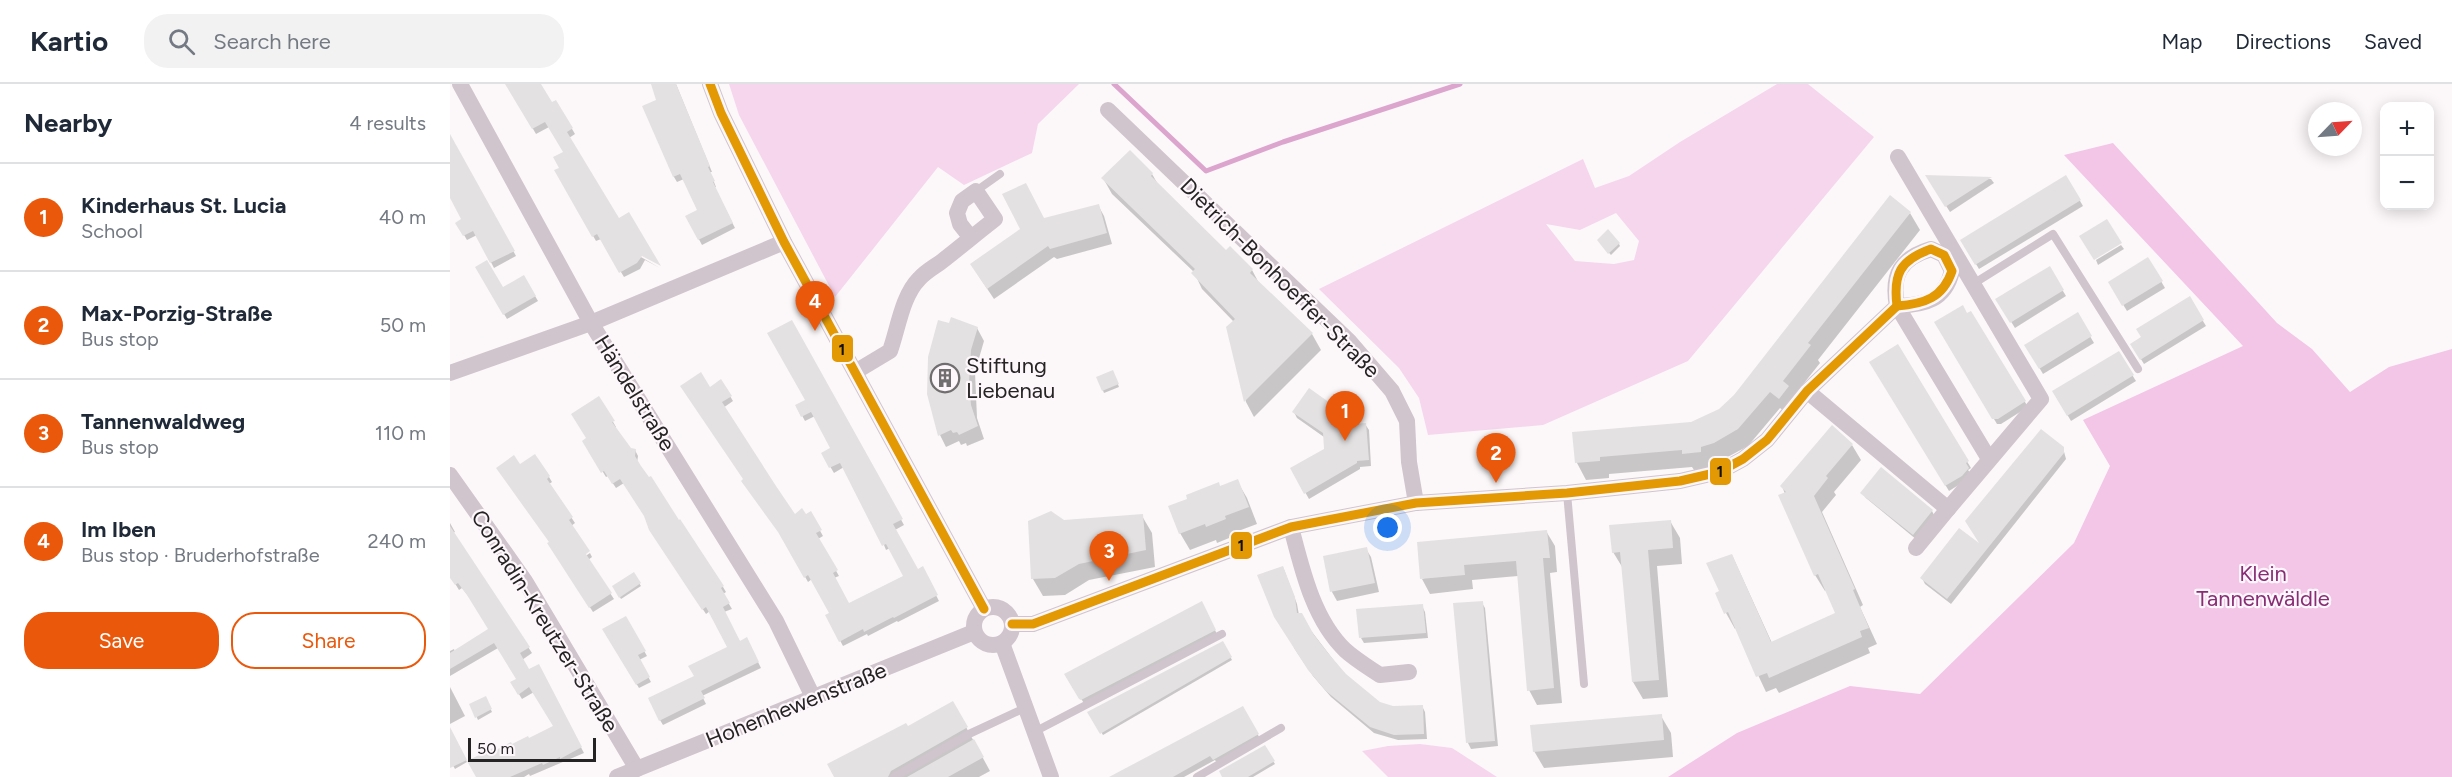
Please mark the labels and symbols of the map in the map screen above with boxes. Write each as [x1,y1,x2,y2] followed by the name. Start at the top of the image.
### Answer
[2308,102,2362,156] north arrow
[1174,172,1386,384] street label: Dietrich-Bonhoeffer-Straße
[796,282,835,331] pin: 4
[589,330,681,456] street label: Händelstraße
[831,334,854,363] line badge: 1
[839,340,845,359] text: 1
[966,352,1055,404] place label: Stiftung Liebenau
[929,362,961,394] building icon: Stiftung Liebenau
[1326,392,1364,441] pin: 1
[1476,434,1516,483] pin: 2
[1709,457,1732,486] line badge: 1
[1717,462,1723,481] text: 1
[466,505,624,737] street label: Conradin-Kreutzer-Straße
[1373,513,1402,542] your location
[1230,531,1253,560] line badge: 1
[1090,532,1128,581] pin: 3
[1238,536,1244,555] text: 1
[2196,560,2330,612] park label: Klein Tannenwäldle
[702,656,890,754] street label: Hohenhewenstraße
[468,735,596,762] scale bar

